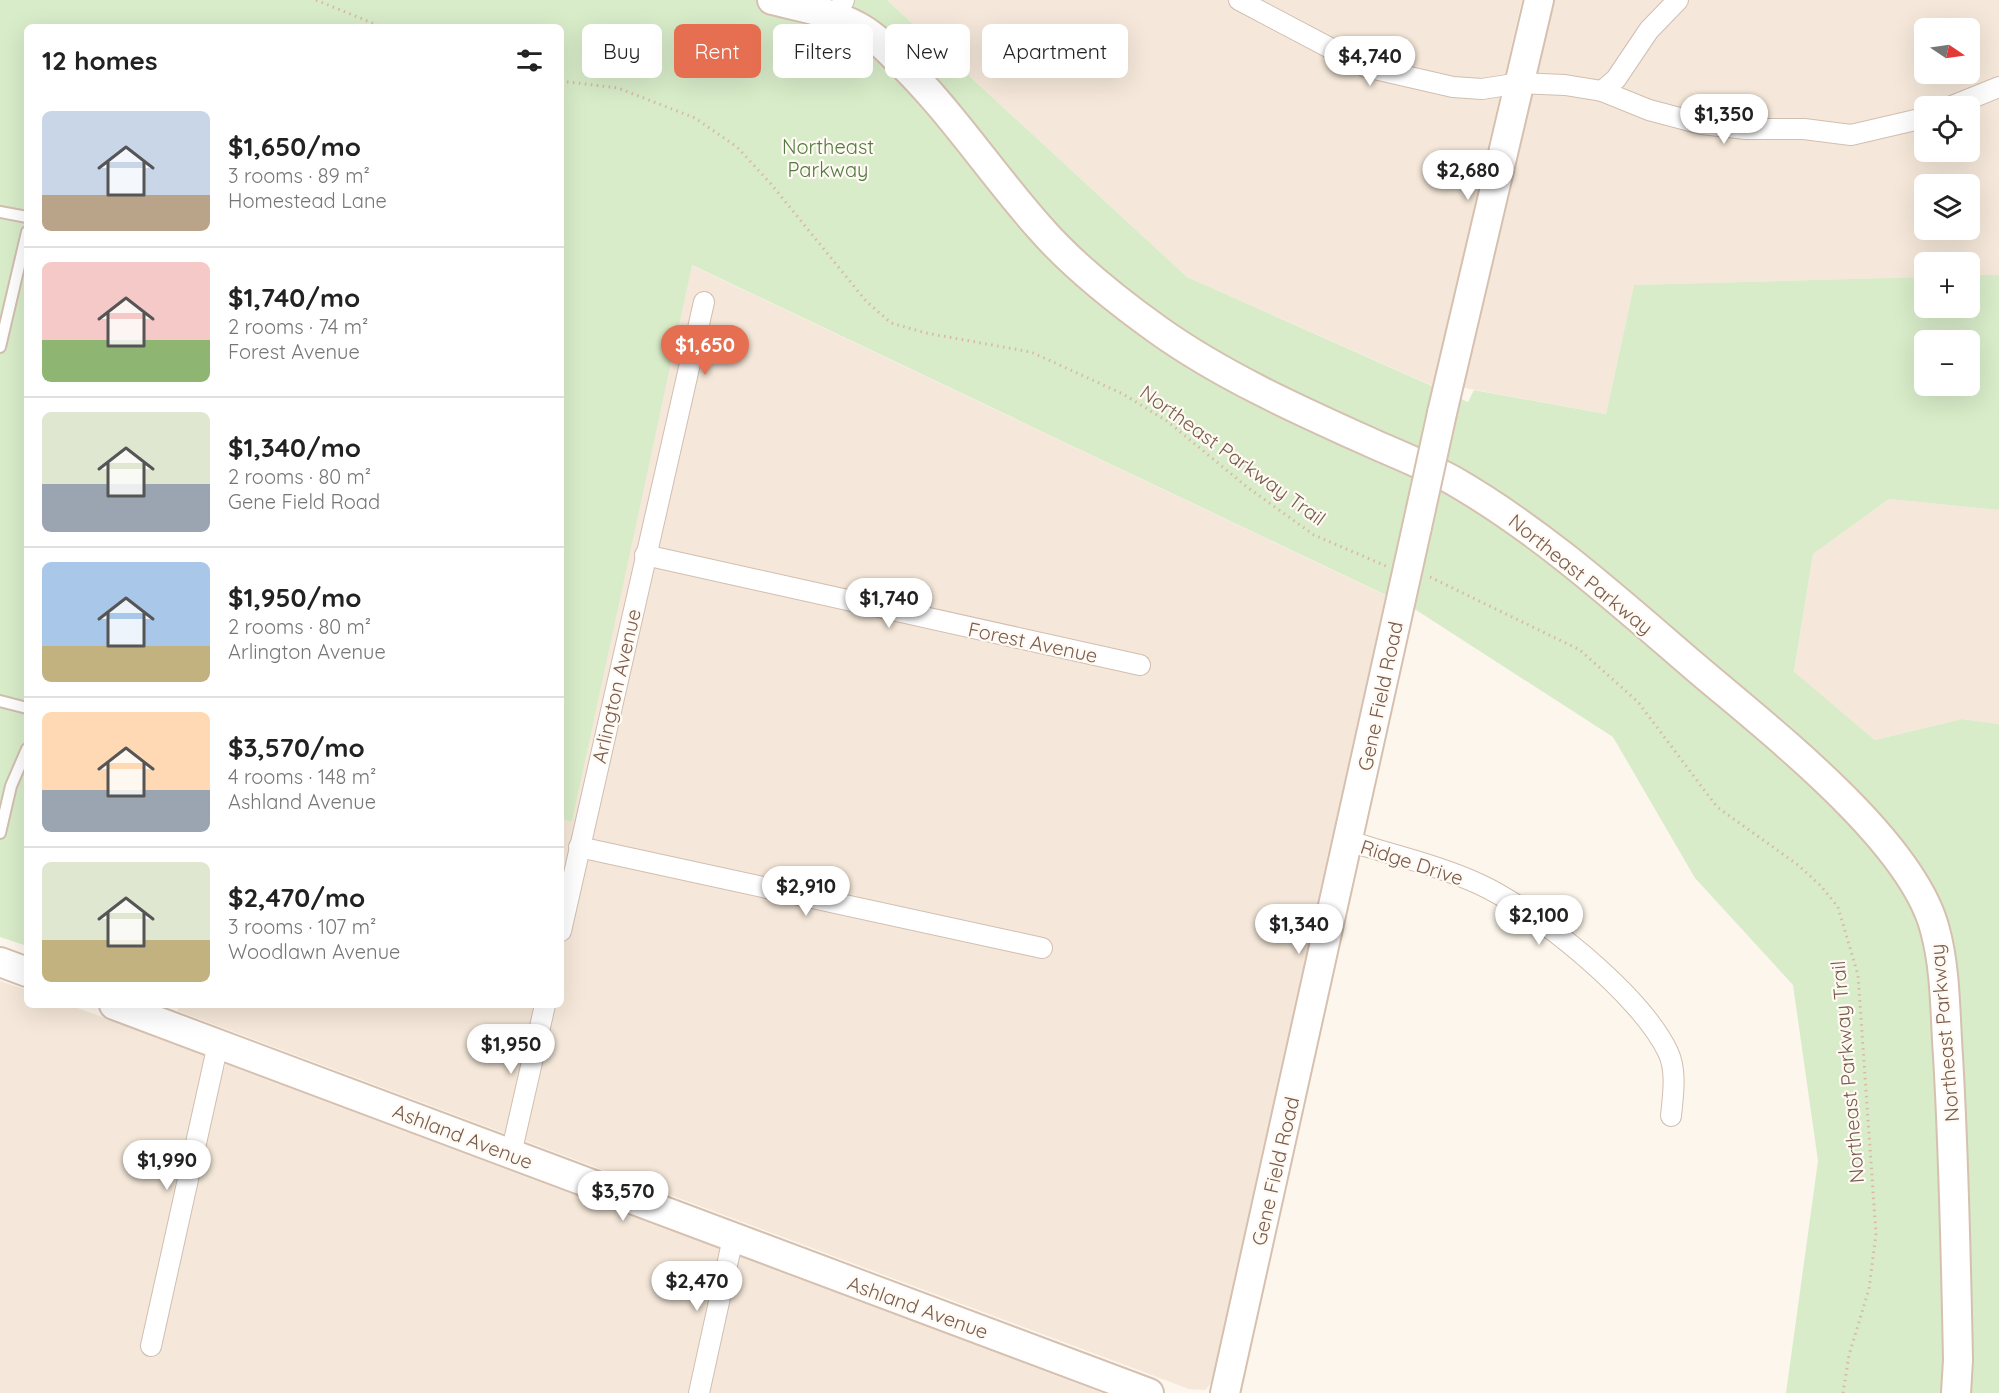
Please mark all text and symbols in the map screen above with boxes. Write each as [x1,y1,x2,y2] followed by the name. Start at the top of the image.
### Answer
[1914,18,1980,84] north arrow
[1914,18,1980,396] map controls
[582,24,662,78] chip: Buy
[674,24,761,78] chip: Rent
[773,24,873,78] chip: Filters
[885,24,970,78] chip: New
[982,24,1128,78] chip: Apartment
[1321,36,1419,87] pin: $4,740
[1338,43,1402,68] text: $4,740
[42,44,158,77] text: 12 homes
[513,44,546,77] icon: filters
[1675,94,1773,145] pin: $1,350
[1914,96,1980,162] button: locate
[1694,101,1754,126] text: $1,350
[228,130,361,163] text: $1,650/mo
[782,134,874,182] park label: Northeast Parkway
[90,135,162,207] icon: home
[1419,150,1517,201] pin: $2,680
[1436,157,1500,182] text: $2,680
[228,163,370,188] text: 3 rooms · 89 m²
[1914,174,1980,240] button: layers
[228,188,387,213] text: Homestead Lane
[1914,252,1980,318] button: +
[228,281,360,314] text: $1,740/mo
[90,286,162,358] icon: home
[228,314,368,339] text: 2 rooms · 74 m²
[656,325,754,376] pin: $1,650
[1914,330,1980,396] button: −
[675,332,735,357] text: $1,650
[228,339,360,364] text: Forest Avenue
[1135,379,1331,531] street label: Northeast Parkway Trail
[228,431,361,464] text: $1,340/mo
[90,436,162,508] icon: home
[228,464,371,489] text: 2 rooms · 80 m²
[228,489,380,514] text: Gene Field Road
[1504,508,1658,640] street label: Northeast Parkway
[840,578,938,629] pin: $1,740
[228,581,361,614] text: $1,950/mo
[859,585,919,610] text: $1,740
[90,586,162,658] icon: home
[586,606,646,766] street label: Arlington Avenue
[228,614,371,639] text: 2 rooms · 80 m²
[966,616,1100,668] street label: Forest Avenue
[1352,619,1408,773] street label: Gene Field Road
[228,639,386,664] text: Arlington Avenue
[228,731,365,764] text: $3,570/mo
[90,736,162,808] icon: home
[228,764,376,789] text: 4 rooms · 148 m²
[228,789,376,814] text: Ashland Avenue
[1357,834,1467,890] street label: Ridge Drive
[757,866,855,917] pin: $2,910
[776,873,836,898] text: $2,910
[228,881,365,914] text: $2,470/mo
[90,886,162,958] icon: home
[1490,895,1588,946] pin: $2,100
[1509,902,1569,927] text: $2,100
[1250,904,1348,955] pin: $1,340
[1269,911,1329,936] text: $1,340
[228,914,376,939] text: 3 rooms · 107 m²
[228,939,400,964] text: Woodlawn Avenue
[1924,943,1964,1123] street label: Northeast Parkway
[1825,960,1869,1184] street label: Northeast Parkway Trail
[462,1024,560,1075] pin: $1,950
[481,1031,541,1056] text: $1,950
[1246,1094,1304,1248] street label: Gene Field Road
[389,1098,537,1174] street label: Ashland Avenue
[118,1140,216,1191] pin: $1,990
[137,1147,197,1172] text: $1,990
[574,1171,672,1222] pin: $3,570
[592,1178,654,1203] text: $3,570
[648,1261,746,1312] pin: $2,470
[665,1268,729,1293] text: $2,470
[844,1270,992,1344] street label: Ashland Avenue

